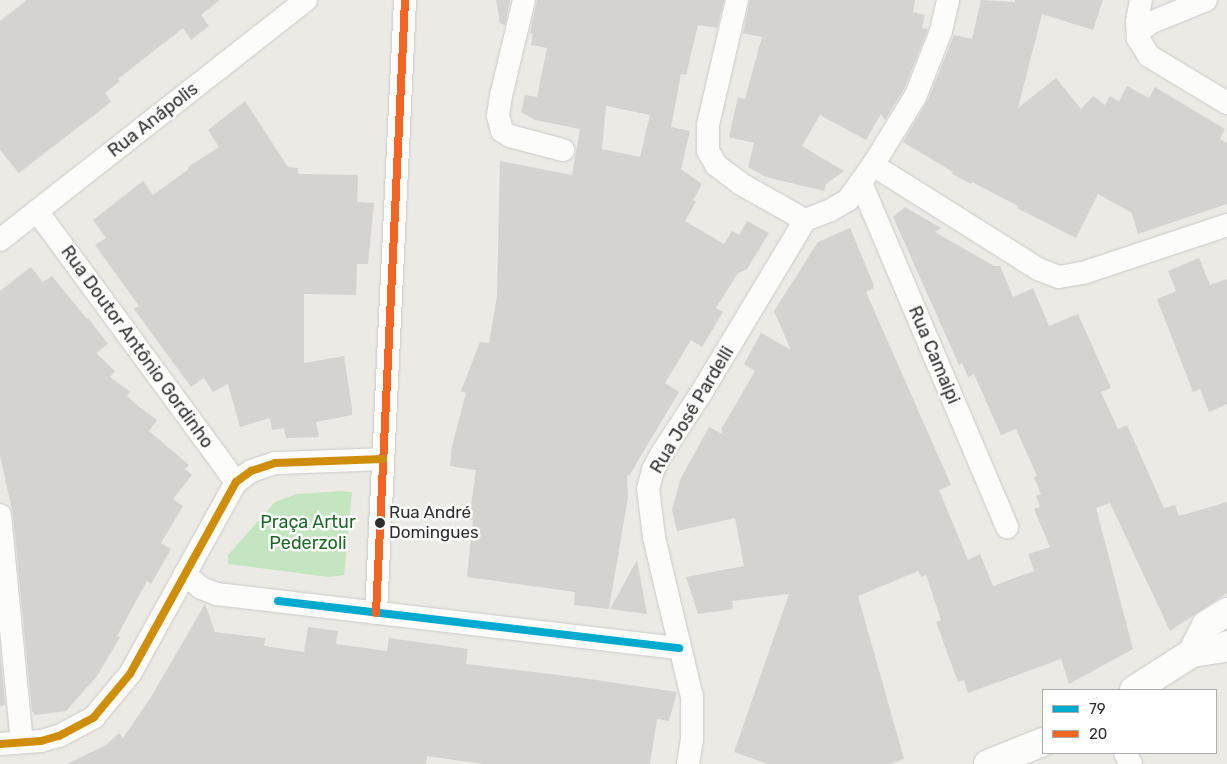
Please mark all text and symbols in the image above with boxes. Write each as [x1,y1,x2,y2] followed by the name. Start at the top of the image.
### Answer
[103,78,203,162] street label: Rua Anápolis
[56,241,218,453] street label: Rua Doutor Antônio Gordinho
[904,303,964,407] street label: Rua Camaipi
[646,343,738,477] street label: Rua José Pardelli
[389,503,479,543] place label: Rua André Domingues
[260,512,356,554] park label: Praça Artur Pederzoli
[375,518,385,528] marker: Rua André Domingues
[1042,689,1217,754] legend
[1089,700,1106,718] text: 79
[1089,725,1107,743] text: 20

